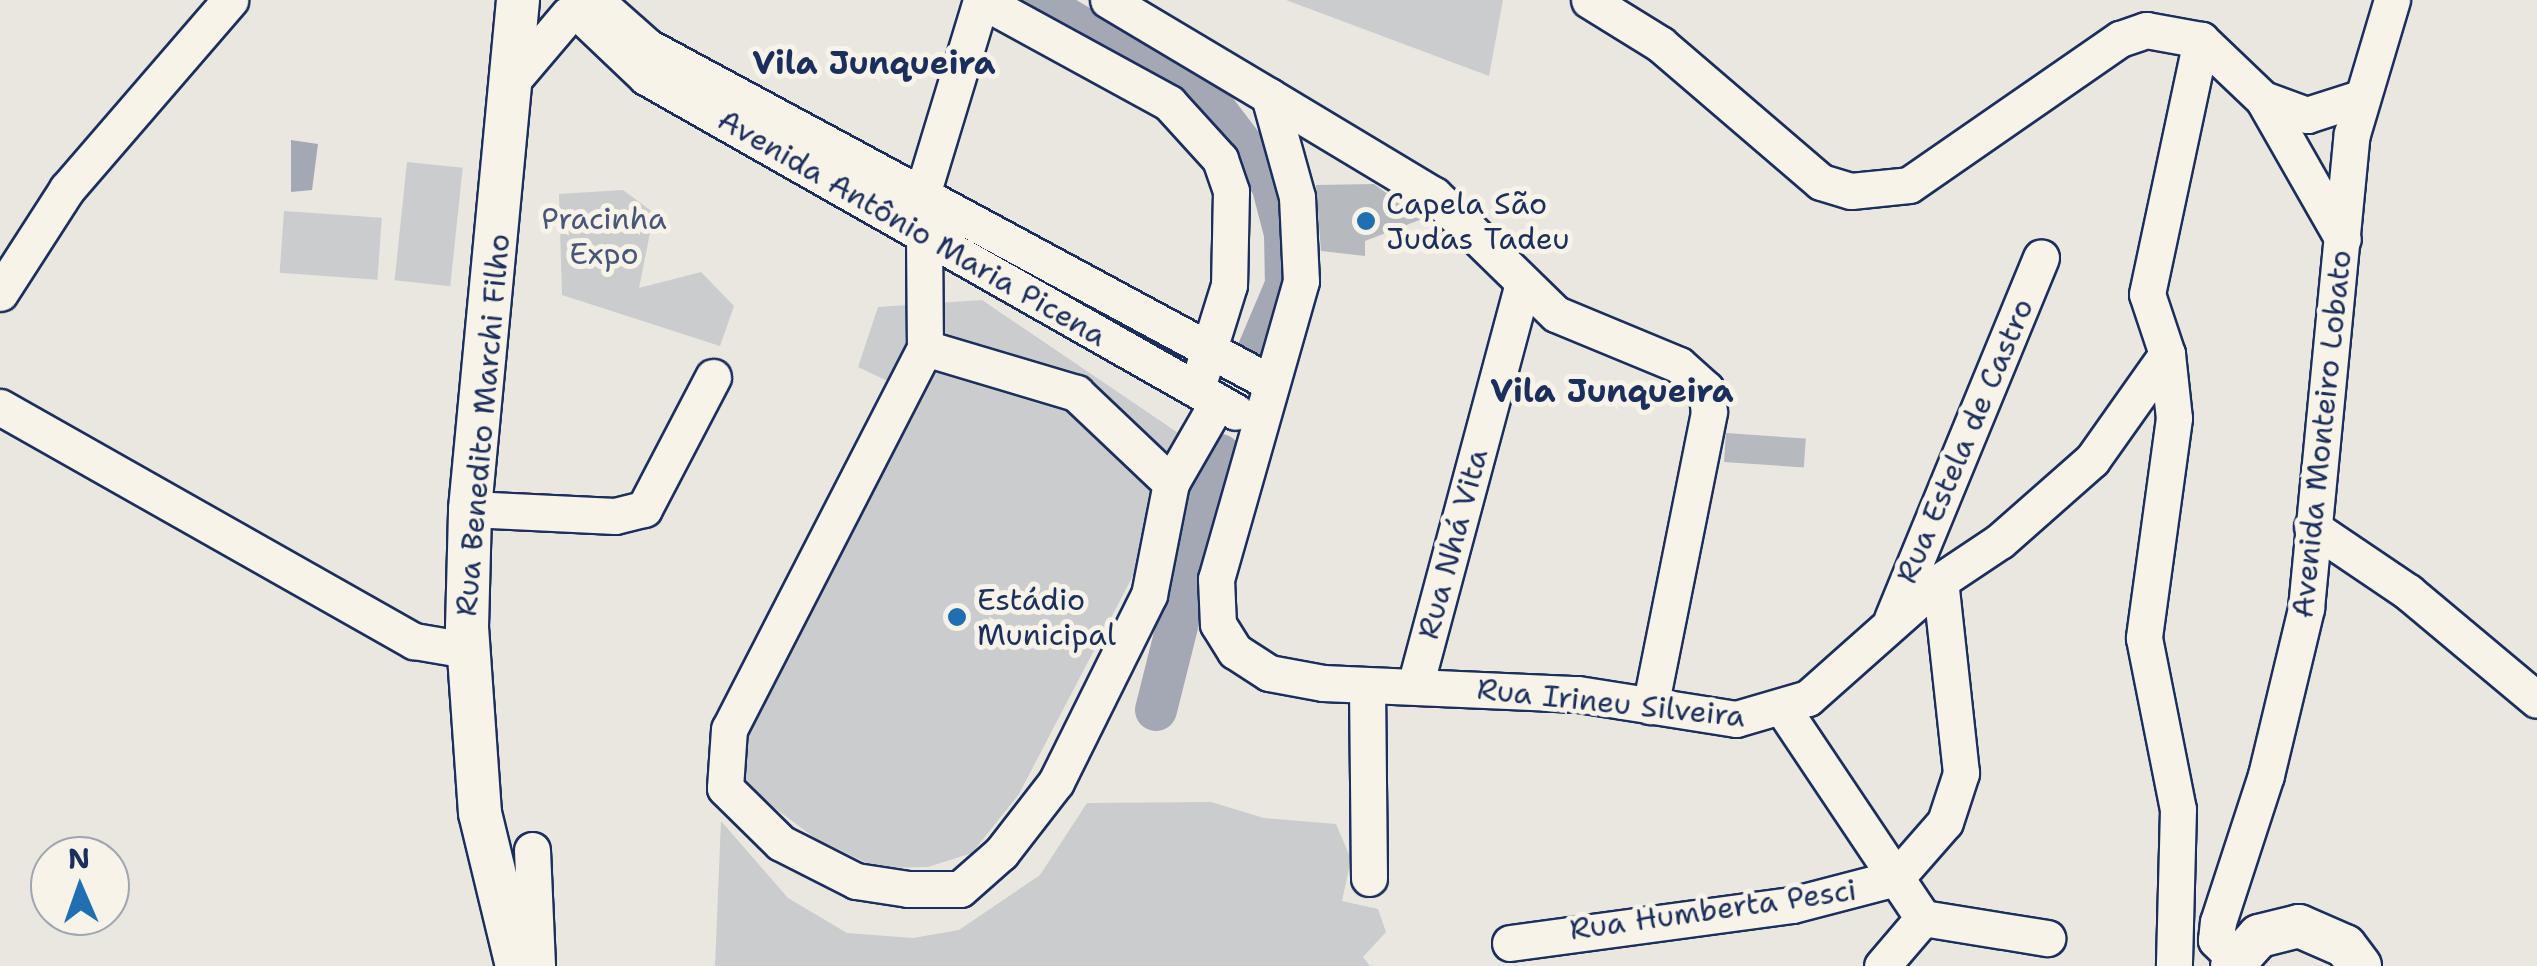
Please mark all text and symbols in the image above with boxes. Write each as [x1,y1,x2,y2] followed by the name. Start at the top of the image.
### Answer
[752,44,996,82] district label: Vila Junqueira
[711,102,1113,354] street label: Avenida Antônio Maria Picena
[1386,186,1570,256] place label: Capela São Judas Tadeu
[541,201,667,272] park label: Pracinha Expo
[1355,210,1377,232] marker: Capela São Judas Tadeu
[448,232,518,618] street label: Rua Benedito Marchi Filho
[2285,248,2359,620] street label: Avenida Monteiro Lobato
[1889,293,2041,589] street label: Rua Estela de Castro
[1490,372,1734,410] district label: Vila Junqueira
[1410,445,1496,643] street label: Rua Nhá Vita
[977,582,1116,652] place label: Estádio Municipal
[946,606,968,628] marker: Estádio Municipal
[1475,671,1747,735] street label: Rua Irineu Silveira
[30,836,130,936] north arrow
[67,839,91,877] text: N
[1567,872,1859,948] street label: Rua Humberta Pesci

